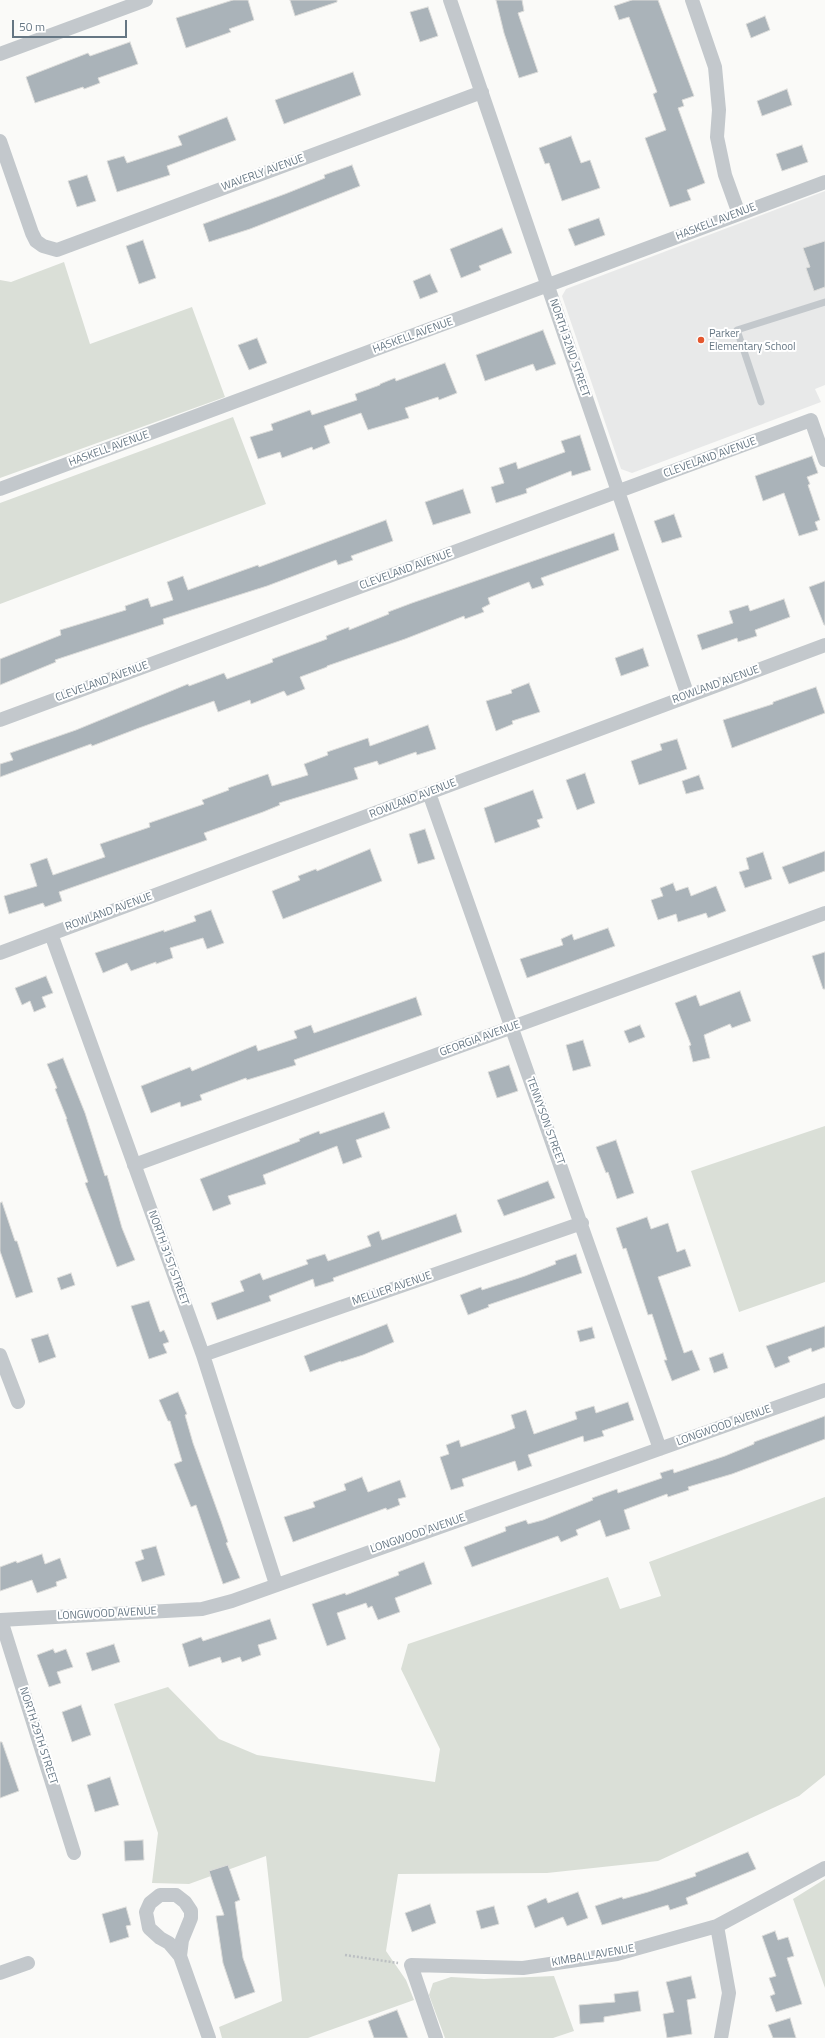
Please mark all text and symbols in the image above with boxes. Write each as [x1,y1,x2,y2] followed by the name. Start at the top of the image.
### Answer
[14,12,129,38] scale bar
[19,17,45,36] text: 50 m
[220,152,306,194] street label: WAVERLY AVENUE
[674,201,758,243] street label: HASKELL AVENUE
[546,297,592,399] street label: NORTH 32ND STREET
[371,315,455,357] street label: HASKELL AVENUE
[709,327,796,353] place label: Parker Elementary School
[696,335,706,345] marker: Parker Elementary School
[67,428,151,470] street label: HASKELL AVENUE
[662,435,758,481] street label: CLEVELAND AVENUE
[358,547,454,593] street label: CLEVELAND AVENUE
[54,659,150,705] street label: CLEVELAND AVENUE
[671,663,761,707] street label: ROWLAND AVENUE
[368,776,458,822] street label: ROWLAND AVENUE
[64,890,154,934] street label: ROWLAND AVENUE
[438,1018,522,1060] street label: GEORGIA AVENUE
[523,1076,567,1166] street label: TENNYSON STREET
[145,1209,191,1307] street label: NORTH 31ST STREET
[351,1269,433,1309] street label: MELLIER AVENUE
[675,1403,773,1449] street label: LONGWOOD AVENUE
[369,1512,467,1556] street label: LONGWOOD AVENUE
[57,1605,157,1623] street label: LONGWOOD AVENUE
[16,1686,60,1786] street label: NORTH 29TH STREET
[551,1942,635,1970] street label: KIMBALL AVENUE

